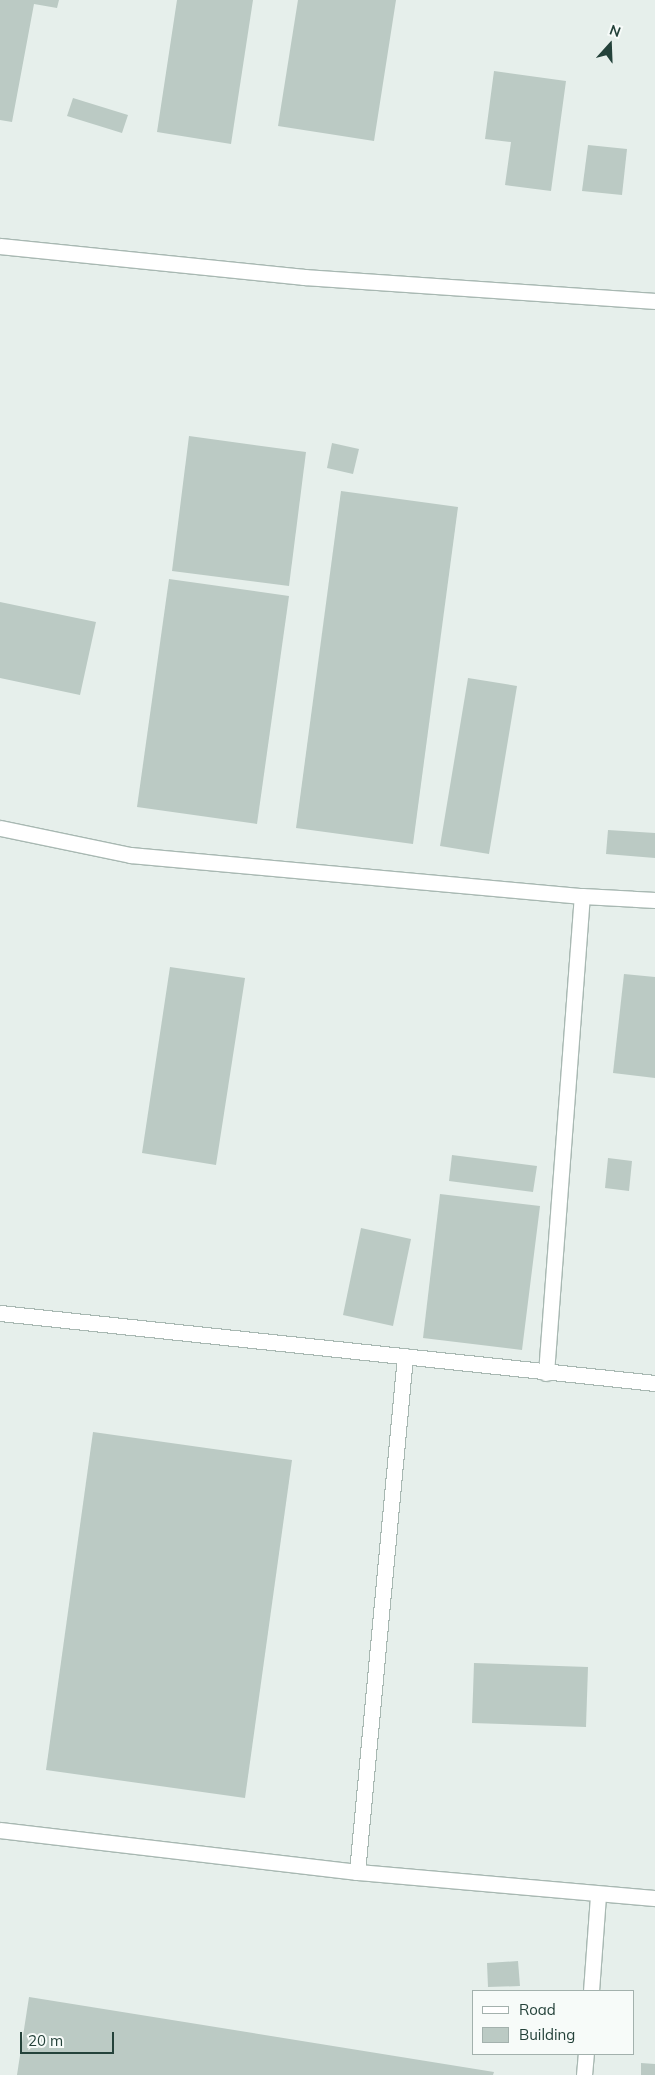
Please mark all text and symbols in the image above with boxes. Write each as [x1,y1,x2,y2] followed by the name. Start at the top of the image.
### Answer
[585,20,635,70] north arrow
[607,21,623,41] text: N
[472,1990,635,2055] legend
[519,2000,556,2019] text: Road
[22,2022,116,2054] scale bar
[519,2025,575,2044] text: Building
[28,2031,63,2050] text: 20 m

